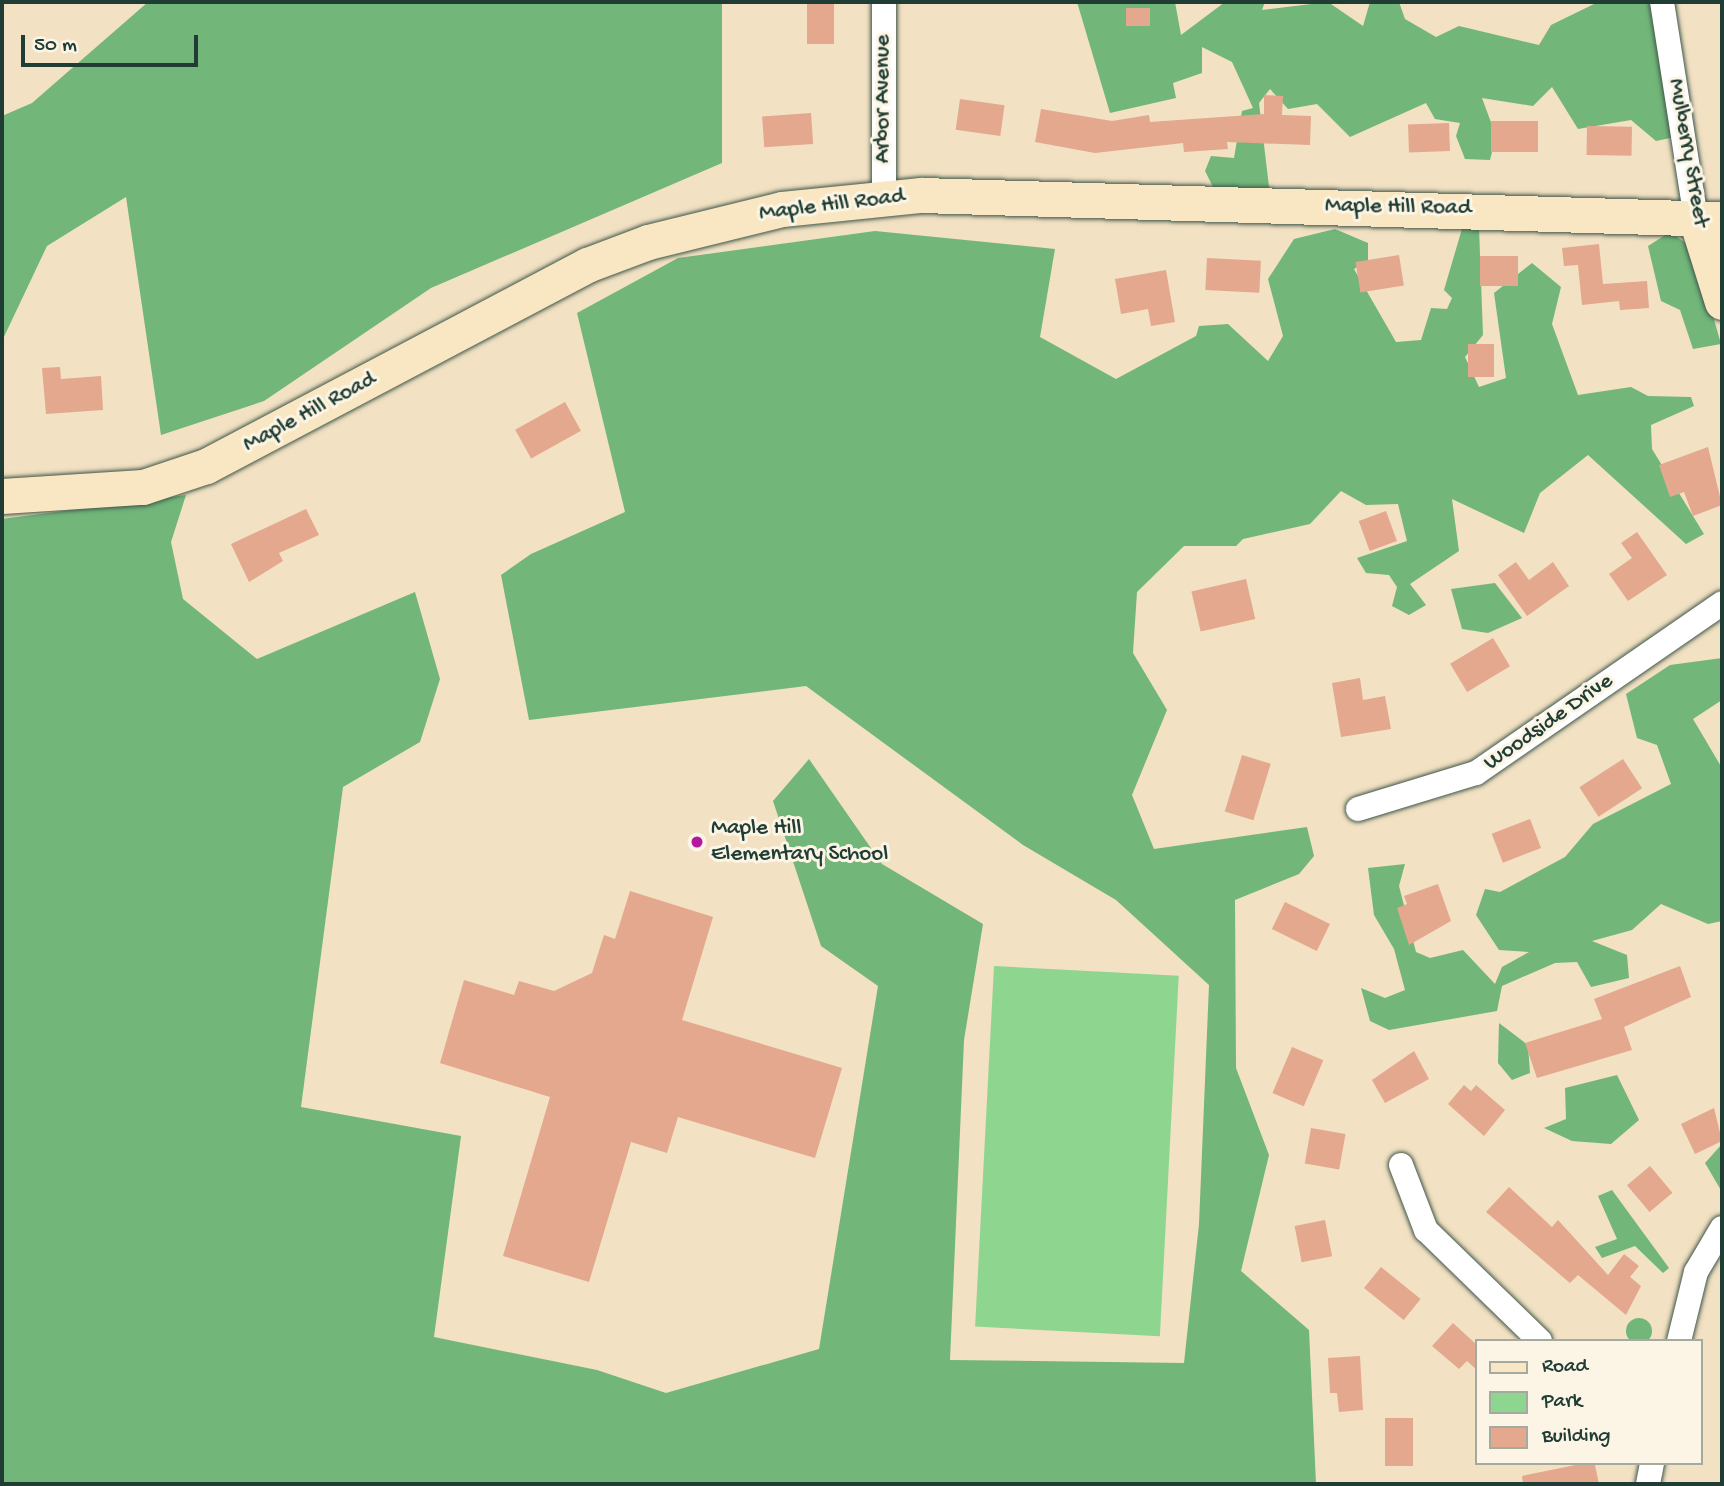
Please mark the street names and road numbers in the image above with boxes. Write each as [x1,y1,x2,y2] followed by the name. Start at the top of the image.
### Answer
[870,35,898,163] street label: Arbor Avenue
[1660,77,1714,229] street label: Mulberry Street
[758,183,906,229] street label: Maple Hill Road
[1325,193,1471,223] street label: Maple Hill Road
[239,366,381,460] street label: Maple Hill Road
[1479,668,1619,778] street label: Woodside Drive

